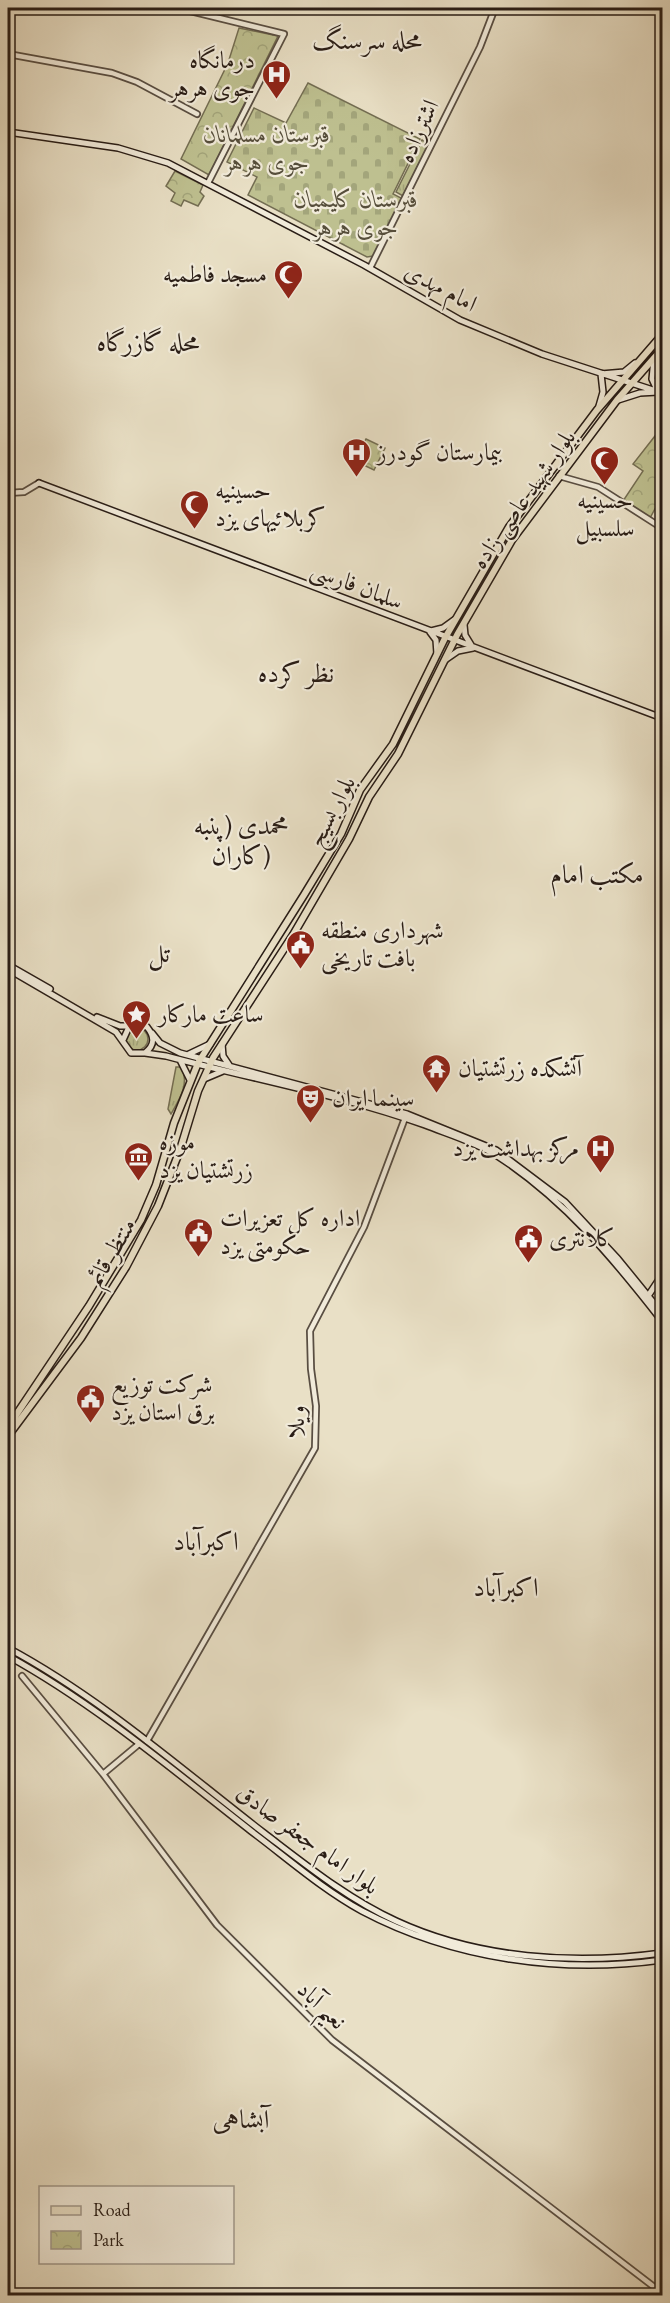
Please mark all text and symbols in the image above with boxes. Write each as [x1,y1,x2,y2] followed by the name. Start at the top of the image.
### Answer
[312,23,422,57] district label: محله سرسنگ
[167,44,255,103] place label: درمانگاه جوی هرهر
[260,58,292,100] hospital icon: درمانگاه جوی هرهر
[389,94,446,167] street label: اشترزاده
[203,118,331,177] park label: قبرستان مسلمانان جوی هرهر
[294,183,418,242] park label: قبرستان کلیمیان جوی هرهر
[397,255,483,324] street label: امام مهدی
[163,258,267,289] place label: مسجد فاطمیه
[272,258,304,300] mosque icon: مسجد فاطمیه
[96,325,200,359] district label: محله گازرگاه
[463,423,584,576] street label: بلوار شهید عاصی زاده
[340,436,372,478] hospital icon: بیمارستان گودرز
[375,436,502,467] place label: بیمارستان گودرز
[589,444,621,486] mosque icon: حسینیه سلسبیل
[215,474,326,533] place label: حسینیه کربلائیهای یزد
[575,484,635,545] place label: حسینیه سلسبیل
[178,488,210,530] mosque icon: حسینیه کربلائیهای یزد
[306,553,408,618] street label: سلمان فارسی
[258,656,334,690] district label: نظر کرده
[299,770,367,854] street label: بلوار بسیج
[193,808,289,872] district label: محمدی (پنبه کاران)
[550,857,644,897] district label: مکتب امام
[321,914,444,975] place label: شهرداری منطقه بافت تاریخی
[284,928,316,970] public building icon: شهرداری منطقه بافت تاریخی
[148,936,171,971] district label: تل
[121,998,153,1040] place icon: ساعت مارکار
[156,998,264,1029] place label: ساعت مارکار
[421,1052,453,1094] temple icon: آتشکده زرتشتیان
[458,1052,585,1083] place label: آتشکده زرتشتیان
[295,1082,327,1124] theatre icon: سینما ایران
[332,1082,414,1113] place label: سینما ایران
[159,1126,253,1185] place label: موزه زرتشتیان یزد
[453,1132,579,1165] place label: مرکز بهداشت یزد
[584,1132,616,1174] hospital icon: مرکز بهداشت یزد
[122,1140,154,1182] museum icon: موزه زرتشتیان یزد
[220,1202,360,1263] place label: اداره کل تعزیرات حکومتی یزد
[79,1212,148,1295] street label: منتظر قائم
[183,1216,215,1258] public building icon: اداره کل تعزیرات حکومتی یزد
[512,1222,544,1264] public building icon: کلانتری
[549,1222,615,1253] place label: کلانتری
[111,1368,215,1427] place label: شرکت توزیع برق استان یزد
[74,1382,106,1424] public building icon: شرکت توزیع برق استان یزد
[279,1405,312,1439] street label: ویلا
[173,1524,239,1558] district label: اکبرآباد
[473,1570,539,1604] district label: اکبرآباد
[227,1776,386,1906] street label: بلوار امام جعفر صادق
[285,1973,354,2042] street label: نعیم آباد
[213,2102,272,2136] district label: آبشاهی
[39,2186,234,2264] legend
[93,2198,132,2221] text: Road
[93,2228,124,2251] text: Park

